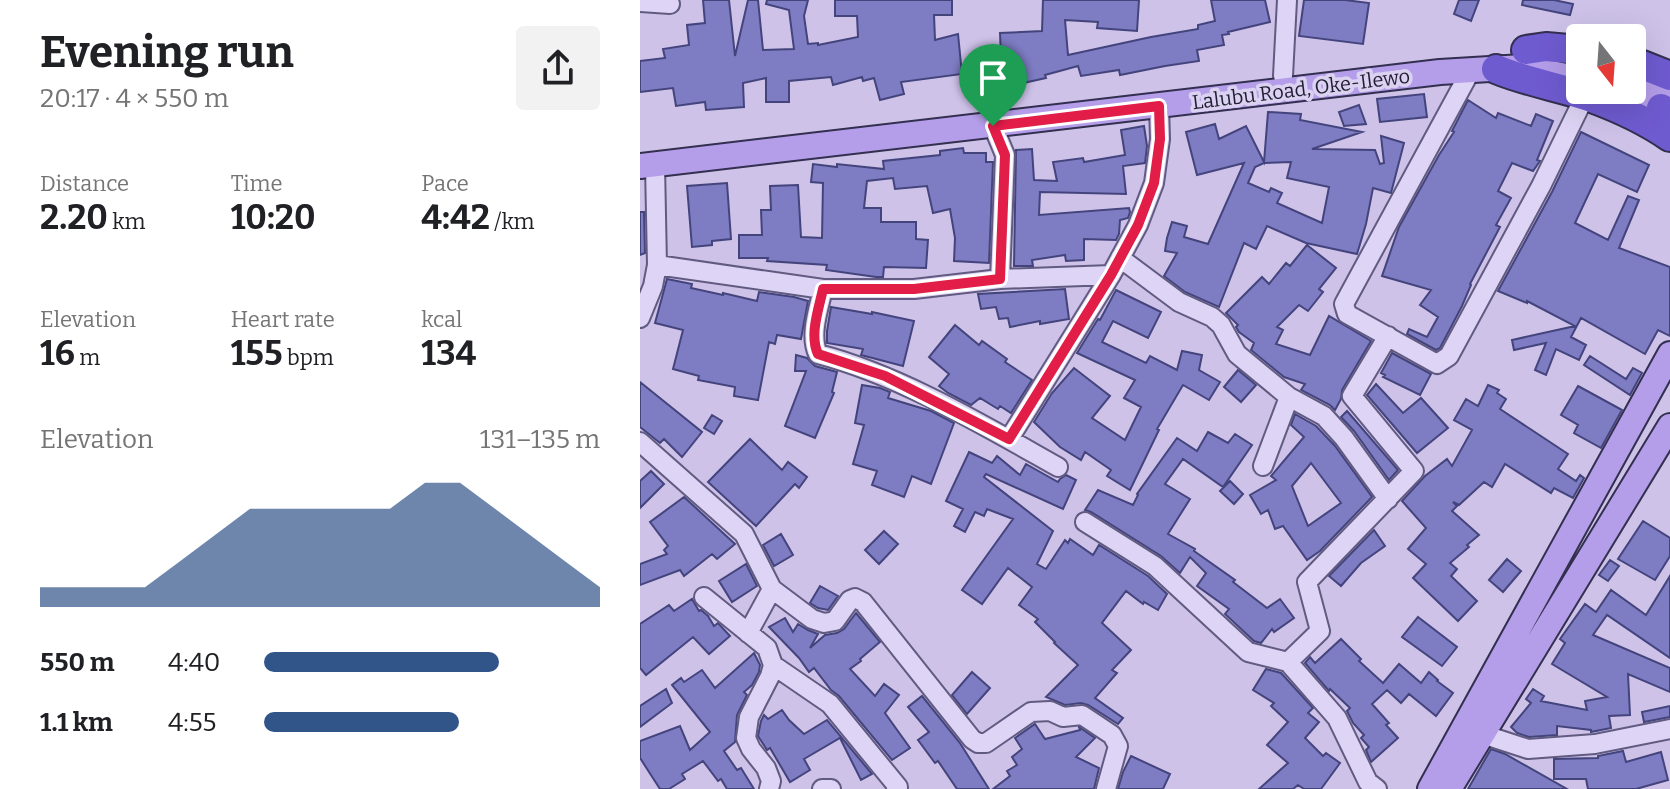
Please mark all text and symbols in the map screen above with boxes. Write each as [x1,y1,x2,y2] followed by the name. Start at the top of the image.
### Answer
[1566,24,1646,104] north arrow
[1566,24,1646,104] map controls
[40,26,294,79] text: Evening run
[516,26,600,110] button: share
[959,44,1027,126] pin
[971,56,1015,100] icon: arrive
[1191,64,1411,114] street label: Lalubu Road, Oke-Ilewo
[40,83,229,114] text: 20:17 · 4 × 550 m
[40,170,129,197] text: Distance
[231,170,283,197] text: Time
[421,170,469,197] text: Pace
[40,197,108,238] text: 2.20
[231,197,316,238] text: 10:20
[421,197,490,238] text: 4:42
[108,208,145,235] text: km
[490,208,535,235] text: /km
[40,306,136,333] text: Elevation
[231,306,335,333] text: Heart rate
[421,306,462,333] text: kcal
[40,333,75,374] text: 16
[231,333,283,374] text: 155
[421,333,476,374] text: 134
[75,344,100,371] text: m
[283,344,334,371] text: bpm
[40,424,153,455] text: Elevation
[480,424,600,455] text: 131–135 m
[40,647,114,678] text: 550 m
[168,647,221,678] text: 4:40
[40,707,113,738] text: 1.1 km
[168,707,216,738] text: 4:55

